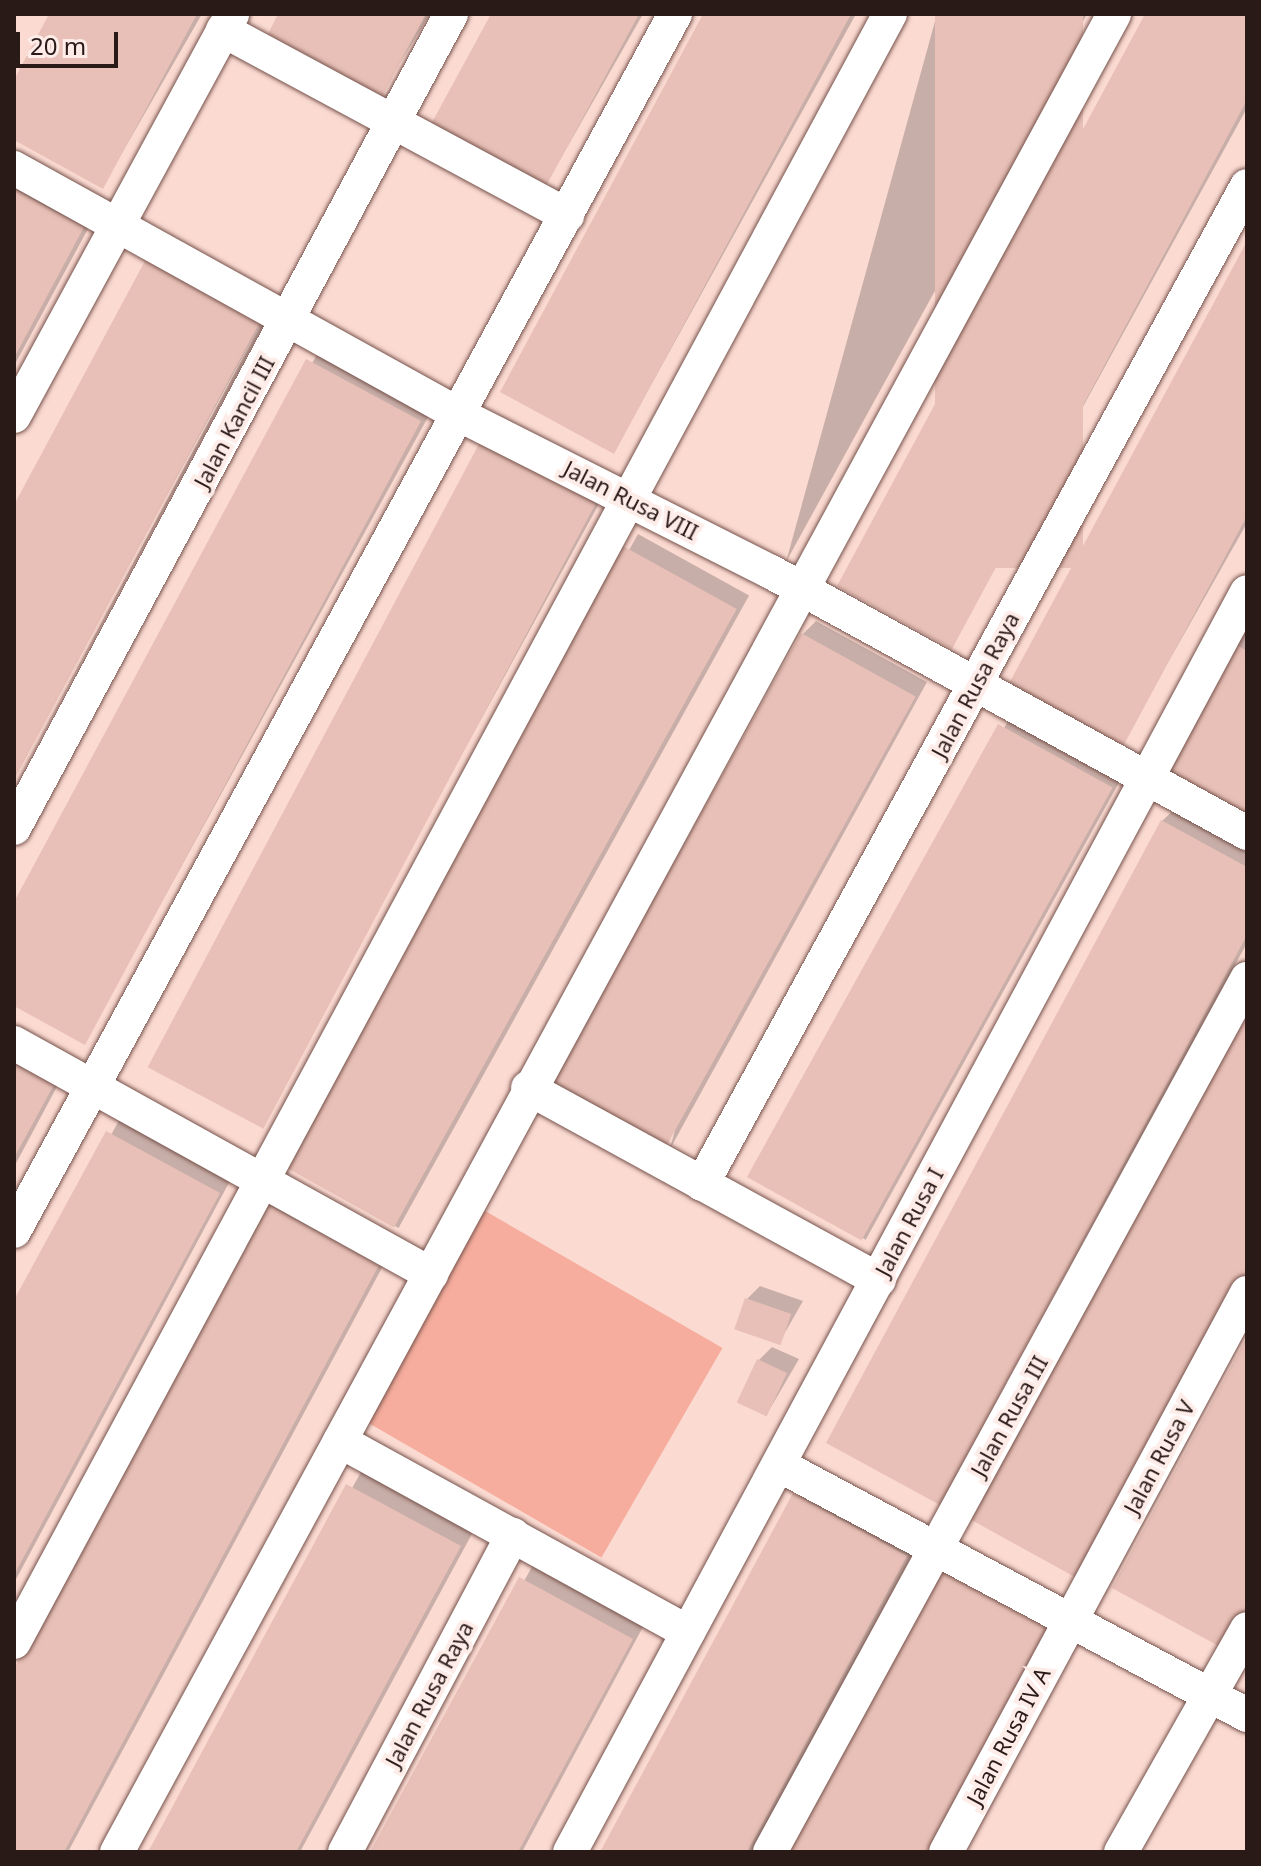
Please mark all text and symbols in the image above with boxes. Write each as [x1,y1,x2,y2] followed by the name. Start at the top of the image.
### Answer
[20,16,122,66] scale bar
[30,29,86,62] text: 20 m
[188,352,280,492] street label: Jalan Kancil III
[559,455,703,545] street label: Jalan Rusa VIII
[926,608,1024,762] street label: Jalan Rusa Raya
[869,1163,949,1281] street label: Jalan Rusa I
[965,1351,1053,1481] street label: Jalan Rusa III
[1118,1396,1200,1518] street label: Jalan Rusa V
[380,1617,478,1771] street label: Jalan Rusa Raya
[961,1663,1055,1809] street label: Jalan Rusa IV A

